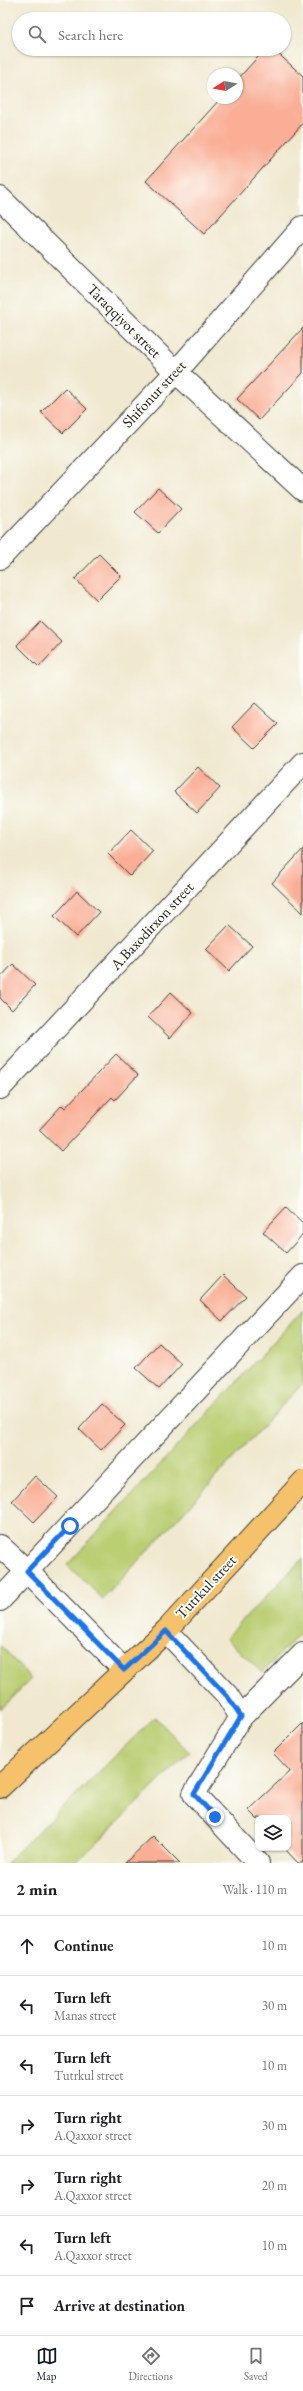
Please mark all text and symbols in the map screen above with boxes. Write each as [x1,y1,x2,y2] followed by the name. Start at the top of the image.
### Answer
[12,12,291,56] search box
[26,23,48,45] icon: search
[58,25,123,44] text: Search here
[207,68,243,104] north arrow
[83,280,166,362] street label: Taraqqiyot street
[118,356,190,431] street label: Shifonur street
[105,877,198,974] street label: A.Baxodirxon street
[61,1517,79,1535] route start
[171,1551,240,1622] street label: Tutrkul street
[206,1808,224,1826] route end
[255,1815,291,1851] map controls
[255,1815,291,1851] button: layers
[16,1878,57,1900] text: 2 min
[223,1881,287,1898] text: Walk · 110 m
[16,1935,38,1957] icon: ahead
[54,1936,114,1955] text: Continue
[262,1937,287,1954] text: 10 m
[54,1988,111,2007] text: Turn left
[16,1995,38,2017] icon: left
[262,1997,287,2014] text: 30 m
[54,2007,116,2024] text: Manas street
[54,2048,111,2067] text: Turn left
[16,2055,38,2077] icon: left
[262,2057,287,2074] text: 10 m
[54,2067,123,2084] text: Tutrkul street
[54,2108,122,2127] text: Turn right
[16,2115,38,2137] icon: right
[262,2117,287,2134] text: 30 m
[54,2127,132,2144] text: A.Qaxxor street
[54,2168,122,2187] text: Turn right
[16,2175,38,2197] icon: right
[262,2177,287,2194] text: 20 m
[54,2187,132,2204] text: A.Qaxxor street
[54,2228,111,2247] text: Turn left
[16,2235,38,2257] icon: left
[262,2237,287,2254] text: 10 m
[54,2247,132,2264] text: A.Qaxxor street
[16,2295,38,2317] icon: arrive
[54,2296,185,2315] text: Arrive at destination
[36,2345,58,2383] tab: Map
[129,2345,173,2383] tab: Directions
[244,2345,267,2383] tab: Saved

